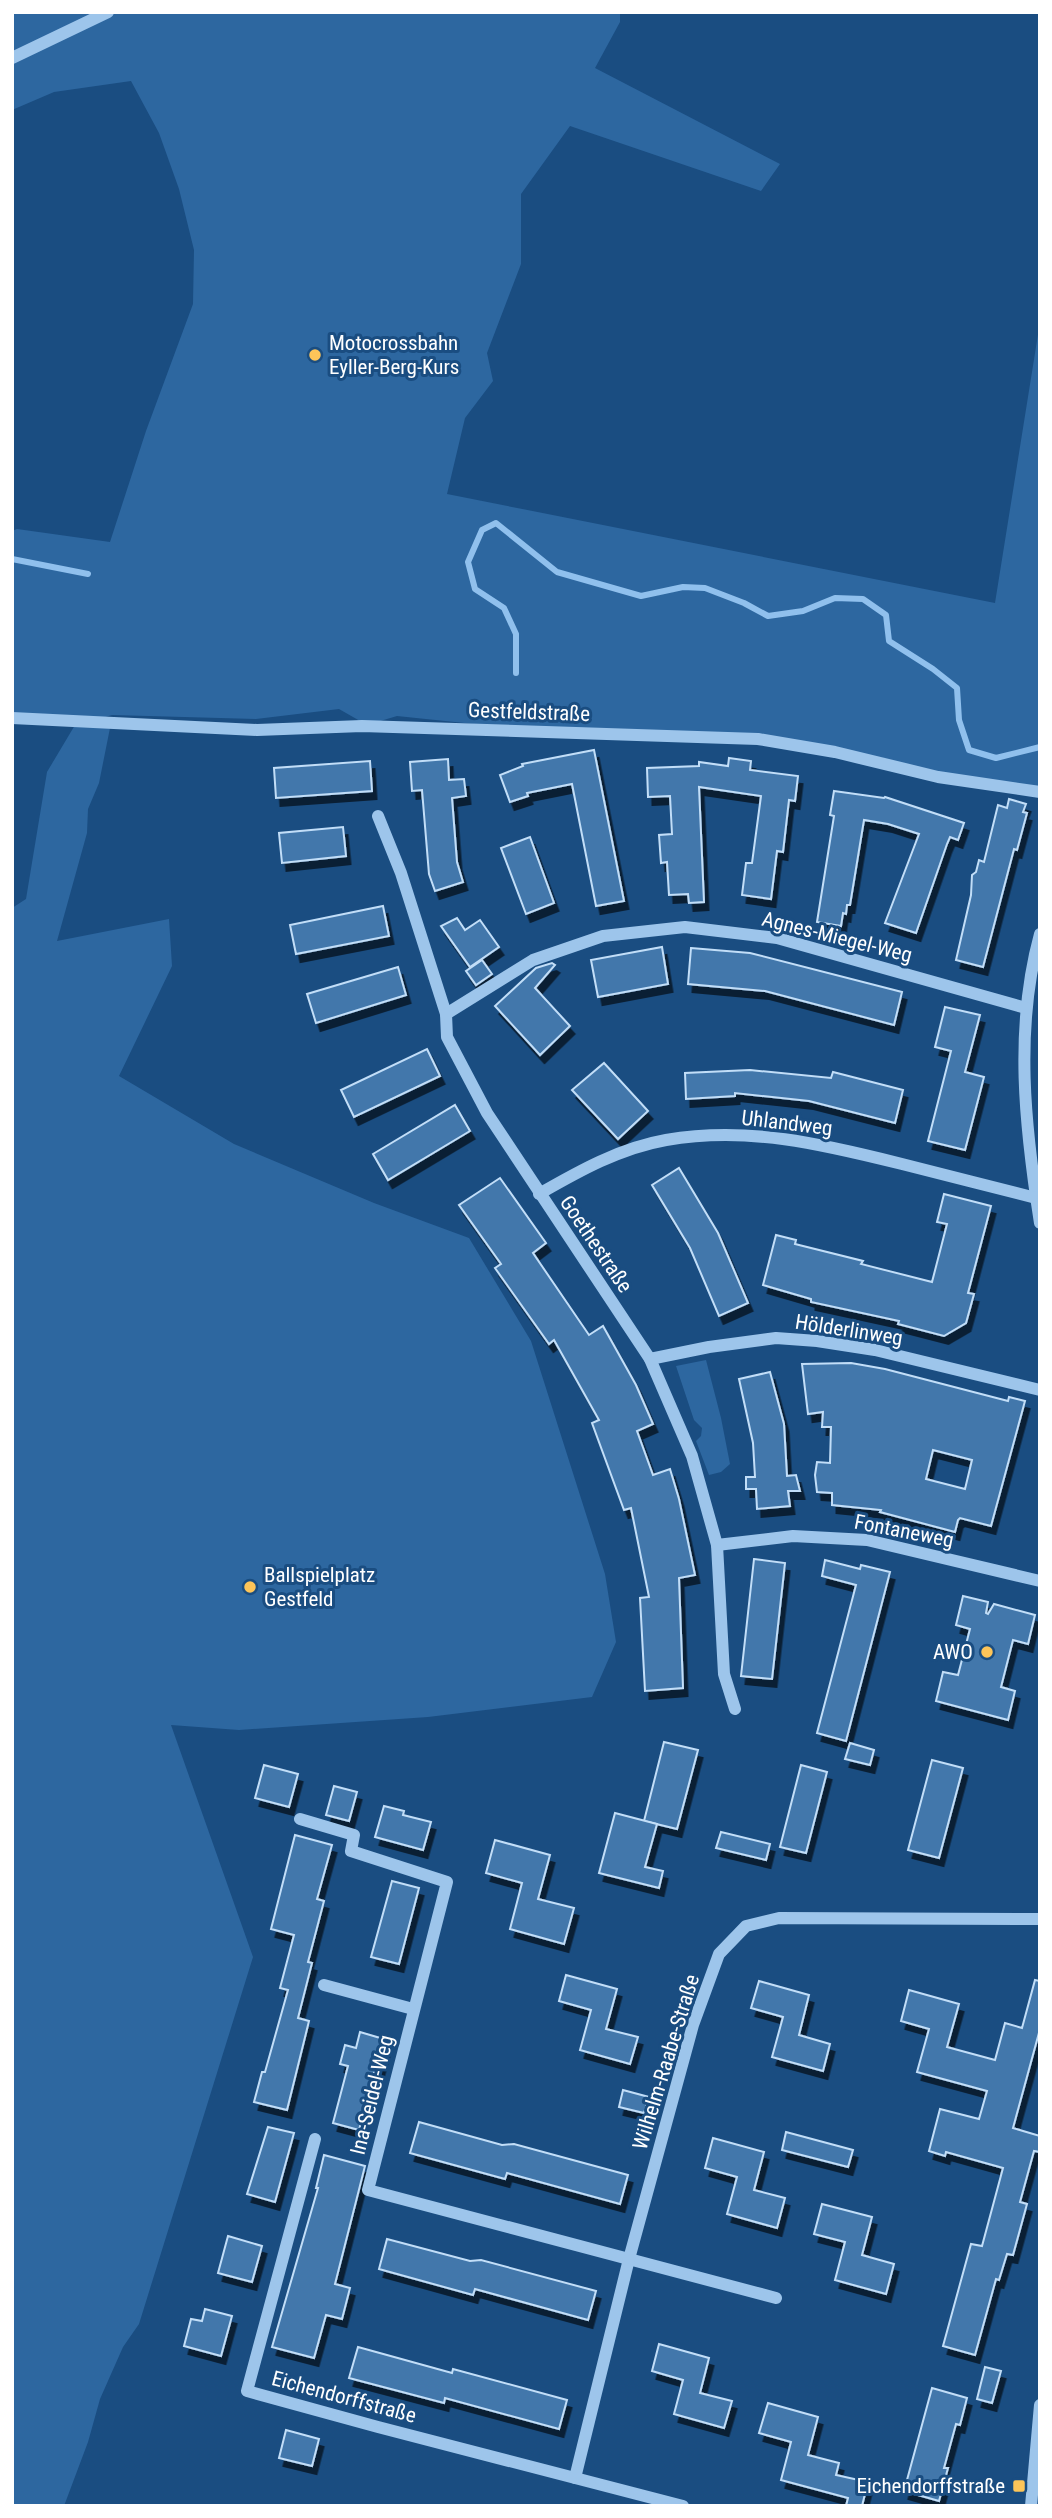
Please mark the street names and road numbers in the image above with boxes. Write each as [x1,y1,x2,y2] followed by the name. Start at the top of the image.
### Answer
[468,698,591,726] street label: Gestfeldstraße
[759,907,915,967] street label: Agnes-Miegel-Weg
[740,1106,834,1140] street label: Uhlandweg
[555,1191,637,1297] street label: Goethestraße
[793,1310,905,1350] street label: Hölderlinweg
[852,1510,956,1552] street label: Fontaneweg
[628,1971,704,2153] street label: Wilhelm-Raabe-Straße
[346,2033,398,2157] street label: Ina-Seidel-Weg
[269,2366,419,2428] street label: Eichendorffstraße

